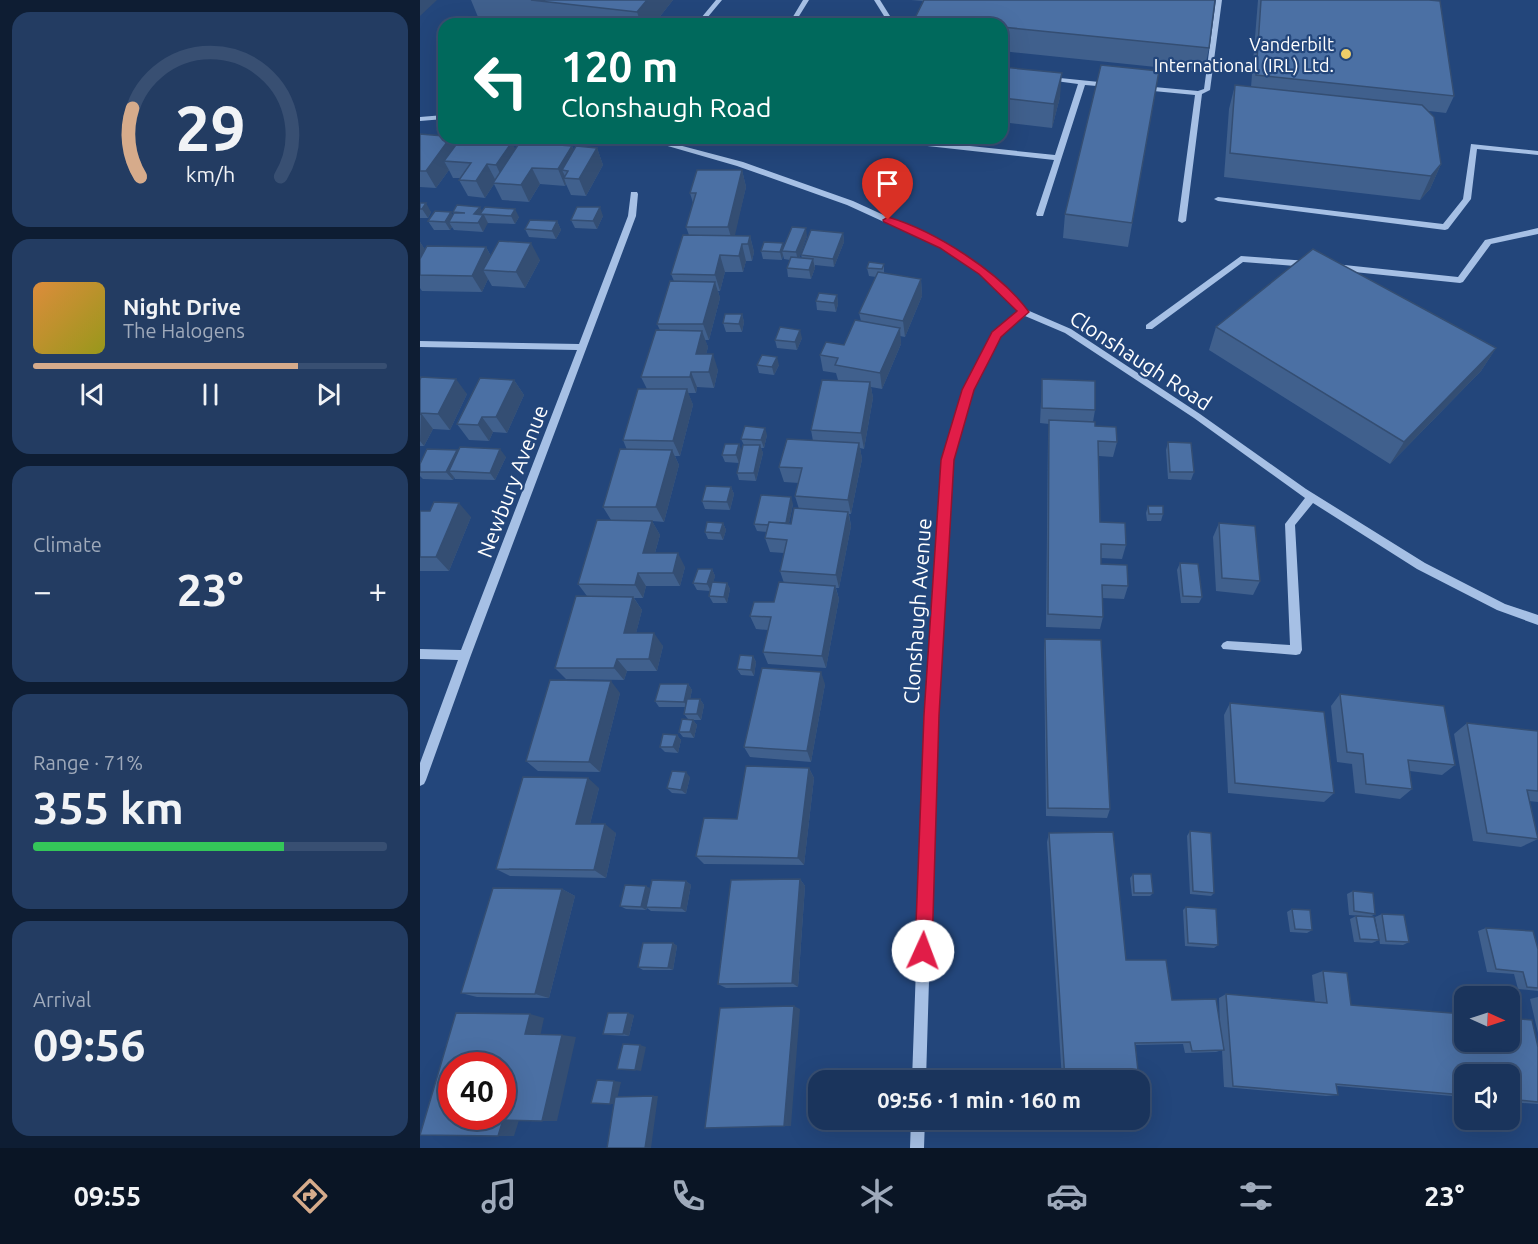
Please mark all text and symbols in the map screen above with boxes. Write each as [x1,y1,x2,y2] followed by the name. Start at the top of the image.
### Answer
[1154,34,1334,76] place label: Vanderbilt International (IRL) Ltd.
[462,42,540,120] icon: left
[561,43,678,90] text: 120 m
[1339,47,1353,61] marker: Vanderbilt International (IRL) Ltd.
[561,92,772,122] text: Clonshaugh Road
[175,93,245,163] text: 29
[862,158,913,220] pin
[185,162,235,186] text: km/h
[871,167,904,200] icon: arrive
[123,294,241,319] text: Night Drive
[1066,305,1216,415] street label: Clonshaugh Road
[123,319,245,342] text: The Halogens
[76,378,109,411] icon: previous
[194,378,227,411] icon: pause
[312,378,345,411] icon: next
[472,401,552,561] street label: Newbury Avenue
[899,517,935,705] street label: Clonshaugh Avenue
[33,533,102,556] text: Climate
[177,564,243,615] text: 23°
[33,572,52,609] text: −
[368,572,387,609] text: +
[33,751,143,774] text: Range · 71%
[33,782,184,833] text: 355 km
[891,919,955,983] position arrow
[1454,986,1520,1052] north arrow
[1454,986,1520,1130] map controls
[33,988,91,1011] text: Arrival
[33,1019,146,1070] text: 09:56
[438,1052,516,1130] speed limit sign: 40
[1454,1064,1520,1130] button: sound
[877,1087,1081,1112] text: 09:56 · 1 min · 160 m
[289,1175,331,1217] icon: directions
[478,1175,520,1217] icon: music
[667,1175,709,1217] icon: phone
[856,1175,898,1217] icon: climate
[1046,1175,1088,1217] icon: car
[1235,1175,1277,1217] icon: filters
[74,1181,141,1211] text: 09:55
[1424,1181,1464,1211] text: 23°

